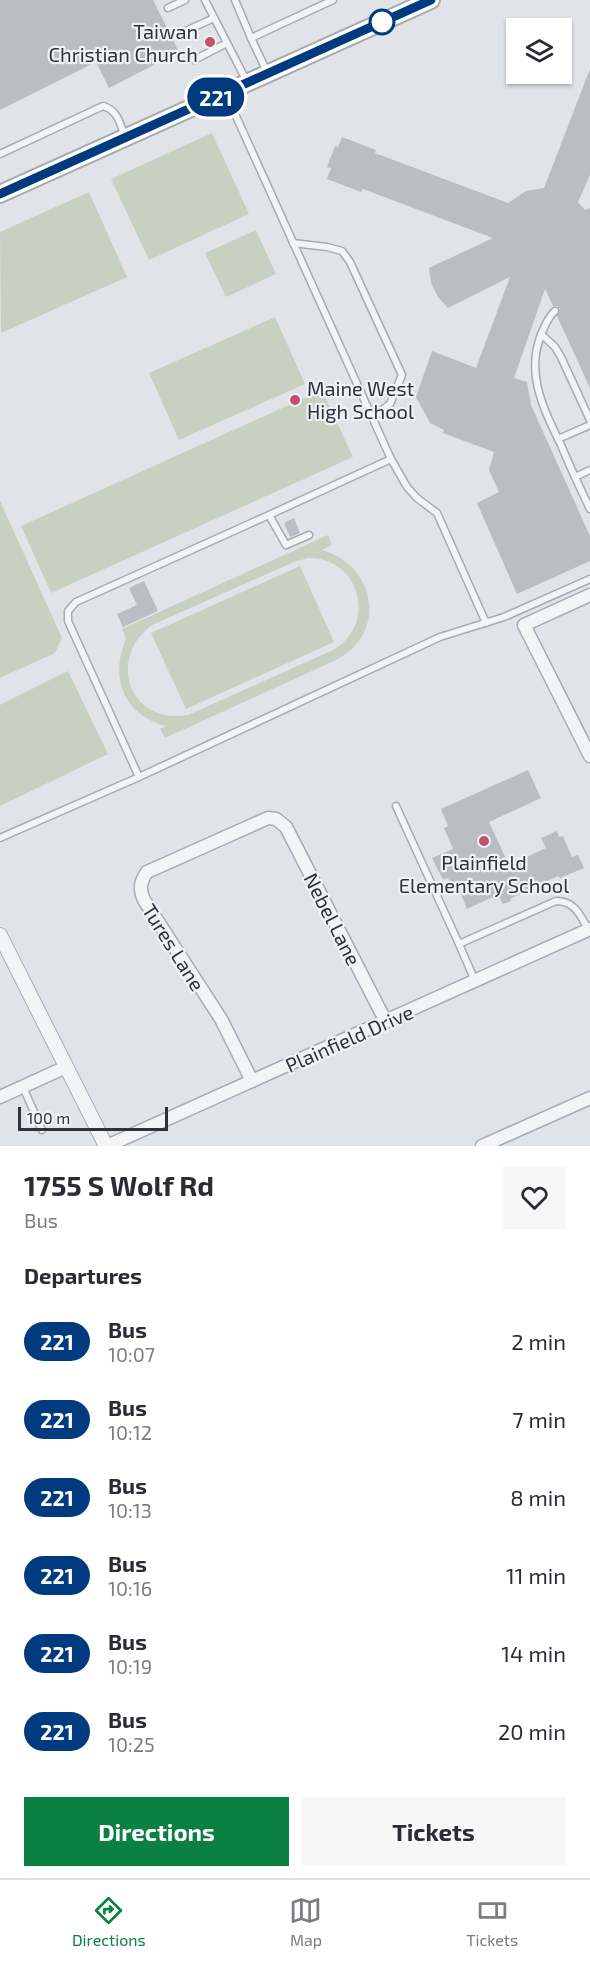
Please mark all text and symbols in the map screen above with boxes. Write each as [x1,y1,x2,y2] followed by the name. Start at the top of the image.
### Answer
[369,9,395,35] unlabelled marker
[506,18,572,84] map controls
[506,18,572,84] button: layers
[49,19,198,66] place label: Taiwan Christian Church
[203,35,217,49] marker: Taiwan Christian Church
[182,78,250,116] line badge: 221
[199,85,233,110] text: 221
[307,376,415,423] place label: Maine West High School
[288,393,302,407] marker: Maine West High School
[477,834,491,848] marker: Plainfield Elementary School
[399,850,569,897] place label: Plainfield Elementary School
[299,869,367,969] street label: Nebel Lane
[138,899,210,995] street label: Tures Lane
[281,999,417,1077] street label: Plainfield Drive
[18,1104,168,1132] scale bar
[27,1108,70,1127] text: 100 m
[503,1166,566,1229] button: heart
[24,1168,214,1202] text: 1755 S Wolf Rd
[24,1208,58,1232] text: Bus
[24,1262,142,1288] text: Departures
[108,1316,147,1342] text: Bus
[511,1328,566,1354] text: 2 min
[40,1329,74,1354] text: 221
[108,1342,155,1366] text: 10:07
[108,1394,147,1420] text: Bus
[512,1406,566,1432] text: 7 min
[40,1407,74,1432] text: 221
[108,1420,152,1444] text: 10:12
[108,1472,147,1498] text: Bus
[510,1484,566,1510] text: 8 min
[40,1485,74,1510] text: 221
[108,1498,152,1522] text: 10:13
[108,1550,147,1576] text: Bus
[506,1562,566,1588] text: 11 min
[40,1563,74,1588] text: 221
[108,1576,152,1600] text: 10:16
[108,1628,147,1654] text: Bus
[501,1640,566,1666] text: 14 min
[40,1641,74,1666] text: 221
[108,1654,152,1678] text: 10:19
[108,1706,147,1732] text: Bus
[498,1718,566,1744] text: 20 min
[40,1719,74,1744] text: 221
[108,1732,155,1756] text: 10:25
[24,1797,289,1866] button: Directions
[301,1797,566,1866] button: Tickets
[72,1894,146,1949] tab: Directions
[289,1894,322,1949] tab: Map
[466,1894,518,1949] tab: Tickets

